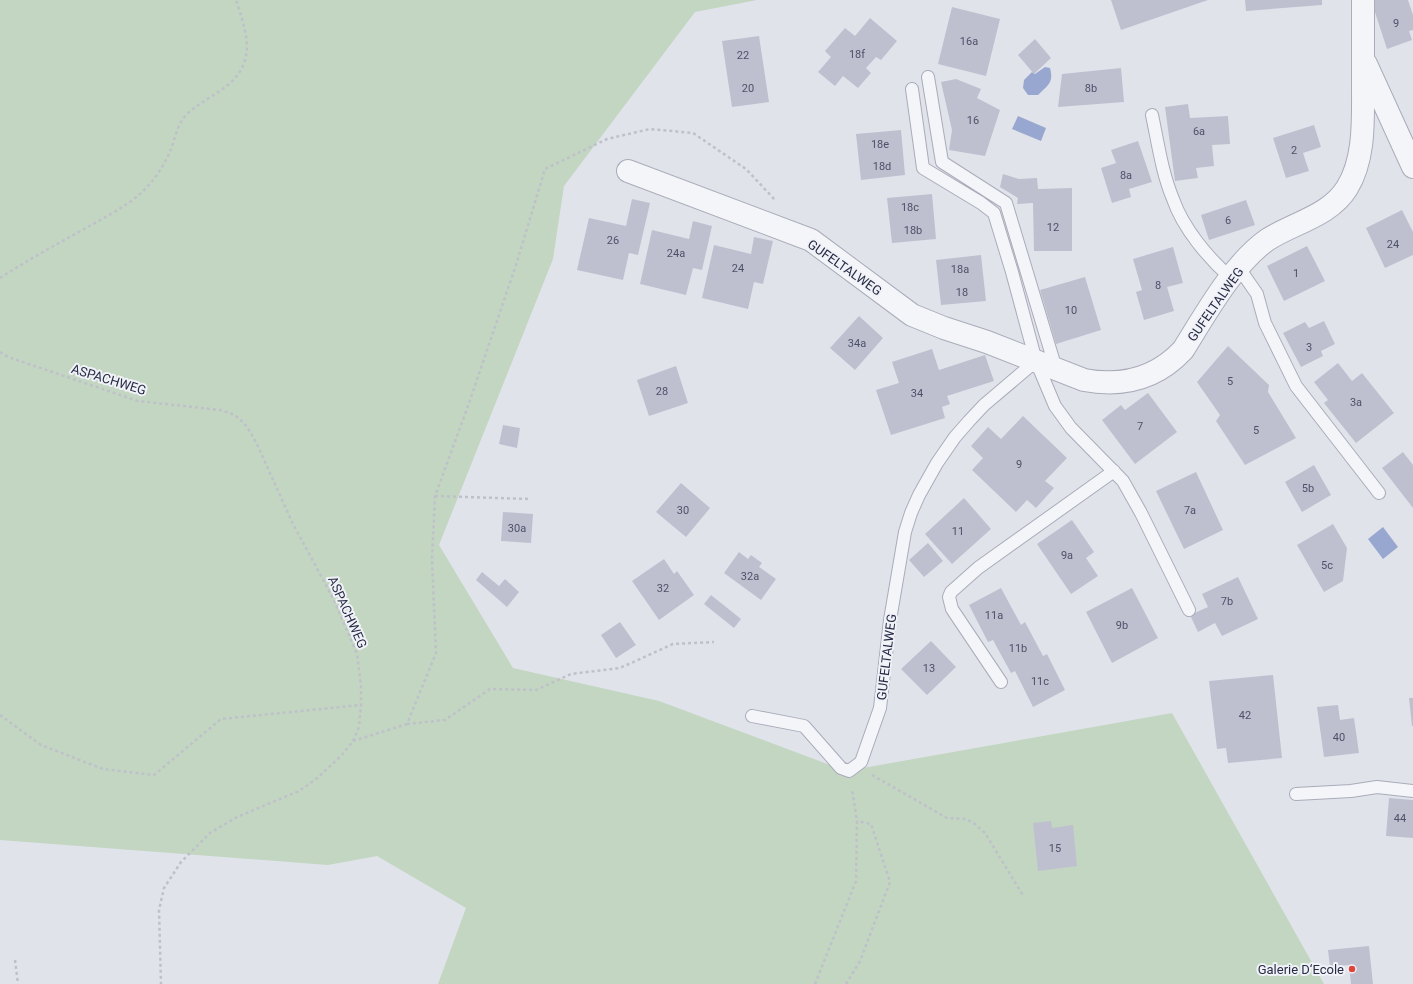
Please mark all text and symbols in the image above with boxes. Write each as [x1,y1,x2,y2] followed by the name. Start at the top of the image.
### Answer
[1393,17,1399,30] house number: 9
[960,35,978,48] house number: 16a
[849,48,865,61] house number: 18f
[737,49,749,62] house number: 22
[742,82,754,95] house number: 20
[1085,82,1097,95] house number: 8b
[967,114,979,127] house number: 16
[1193,125,1205,138] house number: 6a
[871,138,889,151] house number: 18e
[1291,144,1297,157] house number: 2
[873,160,891,173] house number: 18d
[1120,169,1132,182] house number: 8a
[901,201,919,214] house number: 18c
[1225,214,1231,227] house number: 6
[1047,221,1059,234] house number: 12
[904,224,922,237] house number: 18b
[607,234,619,247] house number: 26
[805,236,885,298] street label: GUFELTALWEG
[1387,238,1399,251] house number: 24
[667,247,685,260] house number: 24a
[732,262,744,275] house number: 24
[951,263,969,276] house number: 18a
[1184,264,1246,344] street label: GUFELTALWEG
[1293,267,1299,280] house number: 1
[1155,279,1161,292] house number: 8
[956,286,968,299] house number: 18
[1065,304,1077,317] house number: 10
[848,337,866,350] house number: 34a
[1306,341,1312,354] house number: 3
[70,361,148,398] street label: ASPACHWEG
[1227,375,1233,388] house number: 5
[656,385,668,398] house number: 28
[911,387,923,400] house number: 34
[1350,396,1362,409] house number: 3a
[1137,420,1143,433] house number: 7
[1253,424,1259,437] house number: 5
[1016,458,1022,471] house number: 9
[1302,482,1314,495] house number: 5b
[677,504,689,517] house number: 30
[1184,504,1196,517] house number: 7a
[508,522,526,535] house number: 30a
[952,525,964,538] house number: 11
[1061,549,1073,562] house number: 9a
[1321,559,1333,572] house number: 5c
[741,570,759,583] house number: 32a
[325,574,370,651] street label: ASPACHWEG
[657,582,669,595] house number: 32
[1221,595,1233,608] house number: 7b
[985,609,1003,622] house number: 11a
[874,613,899,701] street label: GUFELTALWEG
[1116,619,1128,632] house number: 9b
[1009,642,1027,655] house number: 11b
[923,662,935,675] house number: 13
[1031,675,1049,688] house number: 11c
[1239,709,1251,722] house number: 42
[1333,731,1345,744] house number: 40
[1394,812,1406,825] house number: 44
[1049,842,1061,855] house number: 15
[1258,962,1344,977] place label: Galerie D‘Ecole
[1347,964,1357,974] marker: Galerie D‘Ecole

